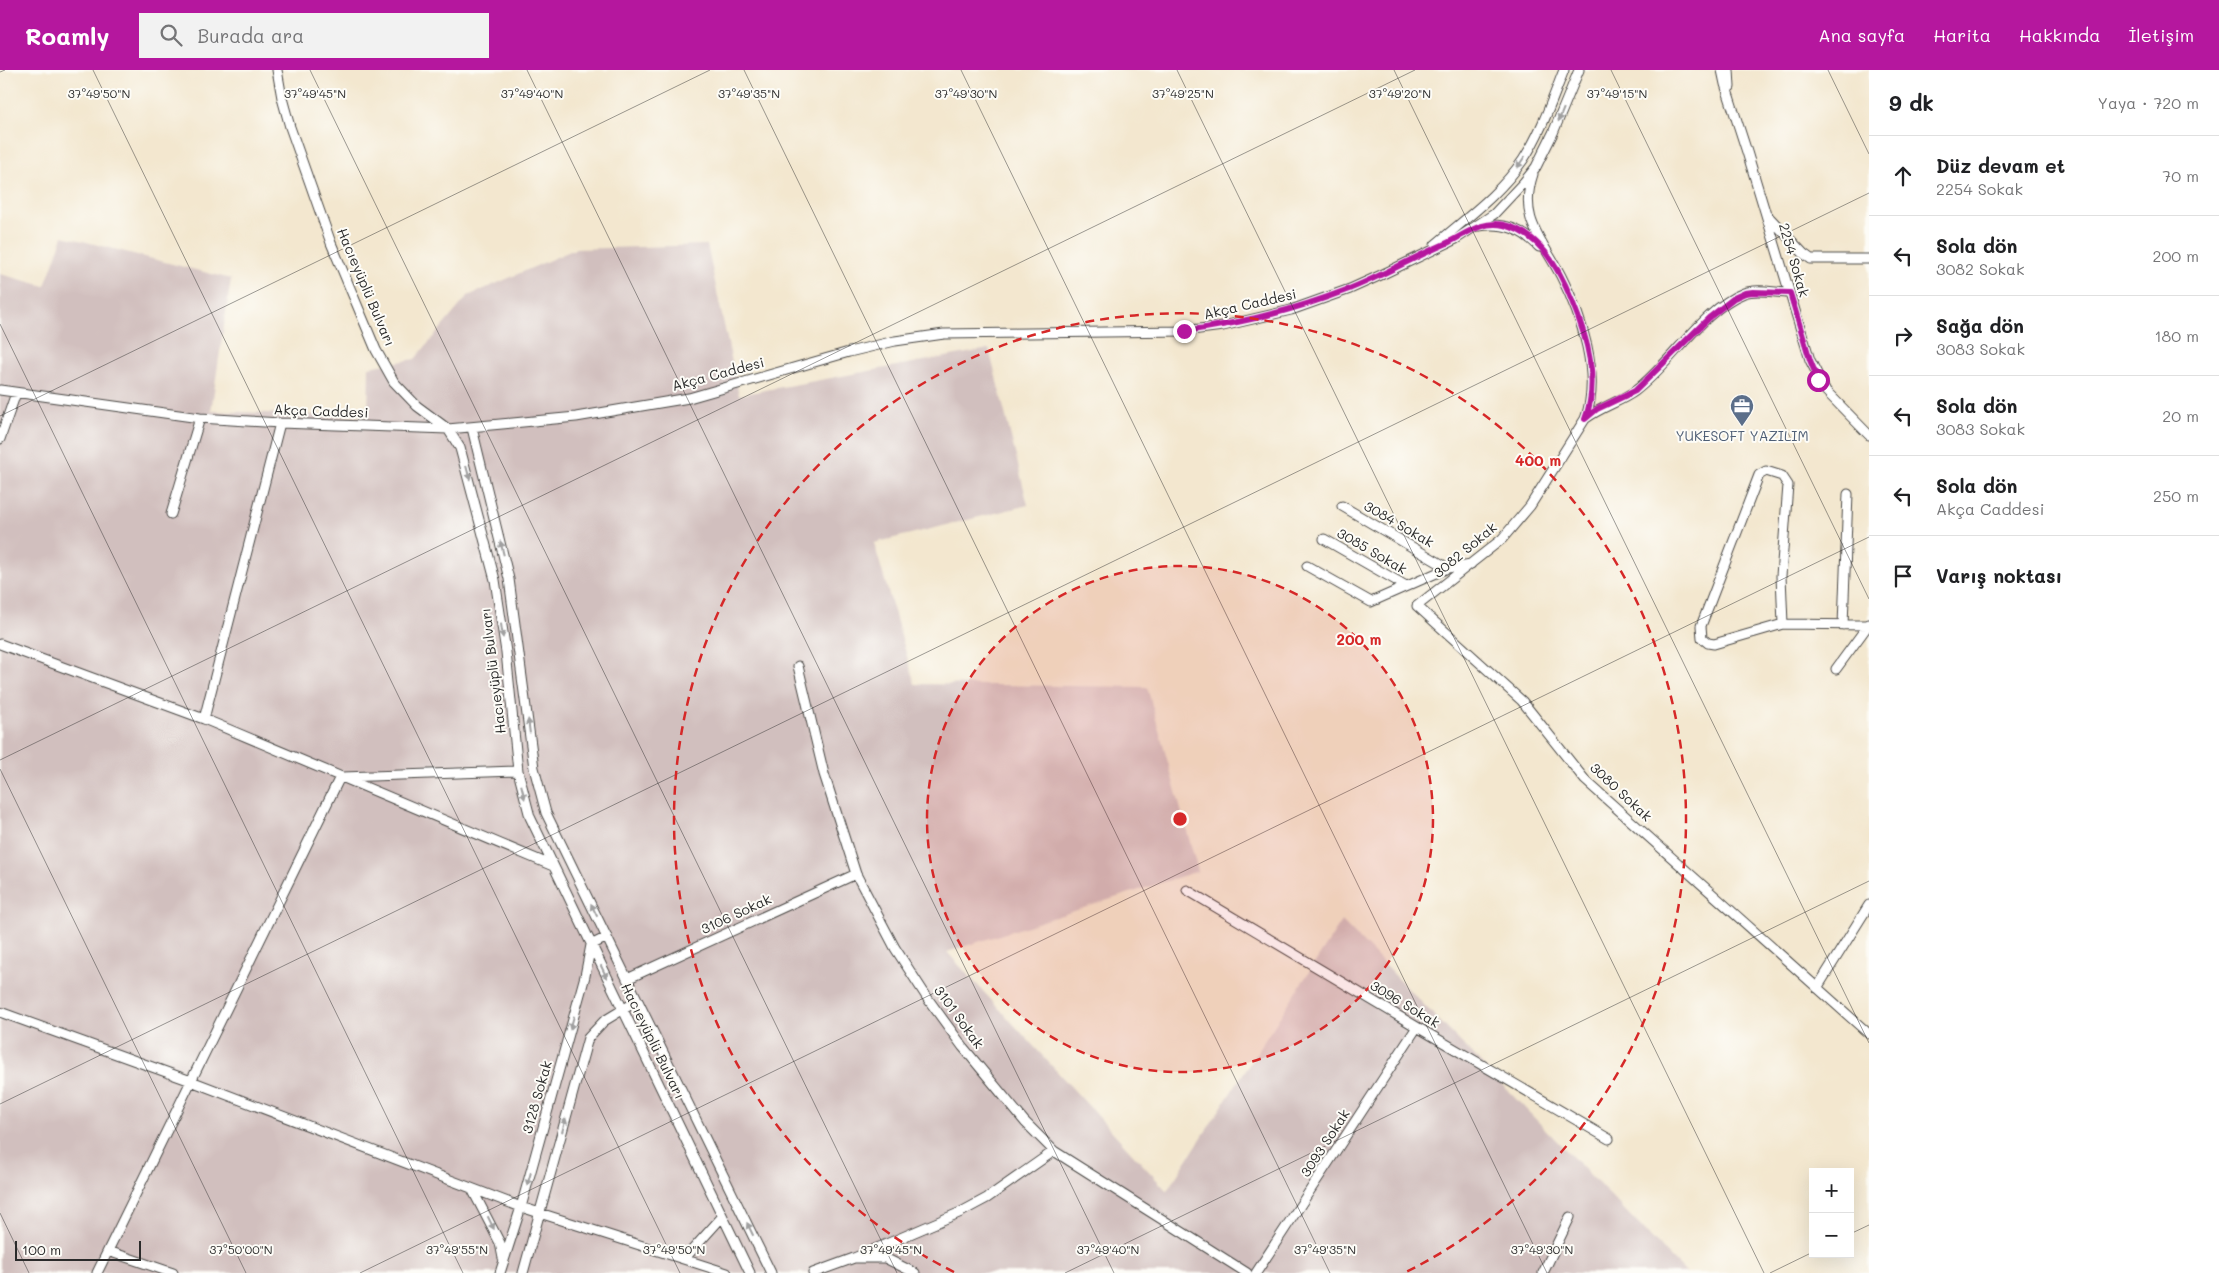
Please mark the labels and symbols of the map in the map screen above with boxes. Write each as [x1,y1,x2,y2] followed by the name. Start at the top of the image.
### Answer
[68,85,130,101] text: 37°49'50"N
[284,85,346,101] text: 37°49'45"N
[501,85,563,101] text: 37°49'40"N
[718,85,780,101] text: 37°49'35"N
[935,85,997,101] text: 37°49'30"N
[1152,85,1214,101] text: 37°49'25"N
[1369,85,1431,101] text: 37°49'20"N
[1587,85,1647,101] text: 37°49'15"N
[1556,108,1564,122] one-way arrow
[1517,155,1526,168] one-way arrow
[1775,221,1814,299] street label: 2254 Sokak
[333,225,400,349] street label: Hacıeyüplü Bulvarı
[1202,284,1298,323] street label: Akça Caddesi
[1173,320,1196,343] route end
[670,352,766,395] street label: Akça Caddesi
[1807,369,1830,392] route start
[1729,393,1755,427] office icon: YUKESOFT YAZILIM
[273,399,369,422] street label: Akça Caddesi
[1675,426,1809,445] place label: YUKESOFT YAZILIM
[1515,450,1561,470] text: 400 m
[464,465,472,480] one-way arrow
[1361,496,1438,551] street label: 3084 Sokak
[1429,517,1500,582] street label: 3082 Sokak
[1334,523,1411,578] street label: 3085 Sokak
[497,541,505,556] one-way arrow
[475,607,510,735] street label: Hacıeyüplü Bulvarı
[499,624,507,640] one-way arrow
[1337,629,1382,649] text: 200 m
[525,718,533,734] one-way arrow
[1586,758,1656,825] street label: 3080 Sokak
[519,785,527,800] one-way arrow
[1171,810,1189,828] centre of rings
[697,889,774,938] street label: 3106 Sokak
[590,903,598,918] one-way arrow
[600,965,608,979] one-way arrow
[1367,975,1444,1032] street label: 3096 Sokak
[617,980,690,1102] street label: Hacıeyüplü Bulvarı
[930,981,989,1052] street label: 3101 Sokak
[568,1015,576,1030] one-way arrow
[517,1058,556,1136] street label: 3128 Sokak
[1295,1105,1354,1180] street label: 3093 Sokak
[560,1117,568,1132] one-way arrow
[525,1172,533,1187] one-way arrow
[487,1216,495,1231] one-way arrow
[746,1222,754,1236] one-way arrow
[15,1238,141,1261] scale bar
[209,1241,273,1257] text: 37°50'00"N
[426,1241,488,1257] text: 37°49'55"N
[643,1241,705,1257] text: 37°49'50"N
[860,1241,922,1257] text: 37°49'45"N
[1077,1241,1139,1257] text: 37°49'40"N
[1294,1241,1356,1257] text: 37°49'35"N
[1511,1241,1573,1257] text: 37°49'30"N

